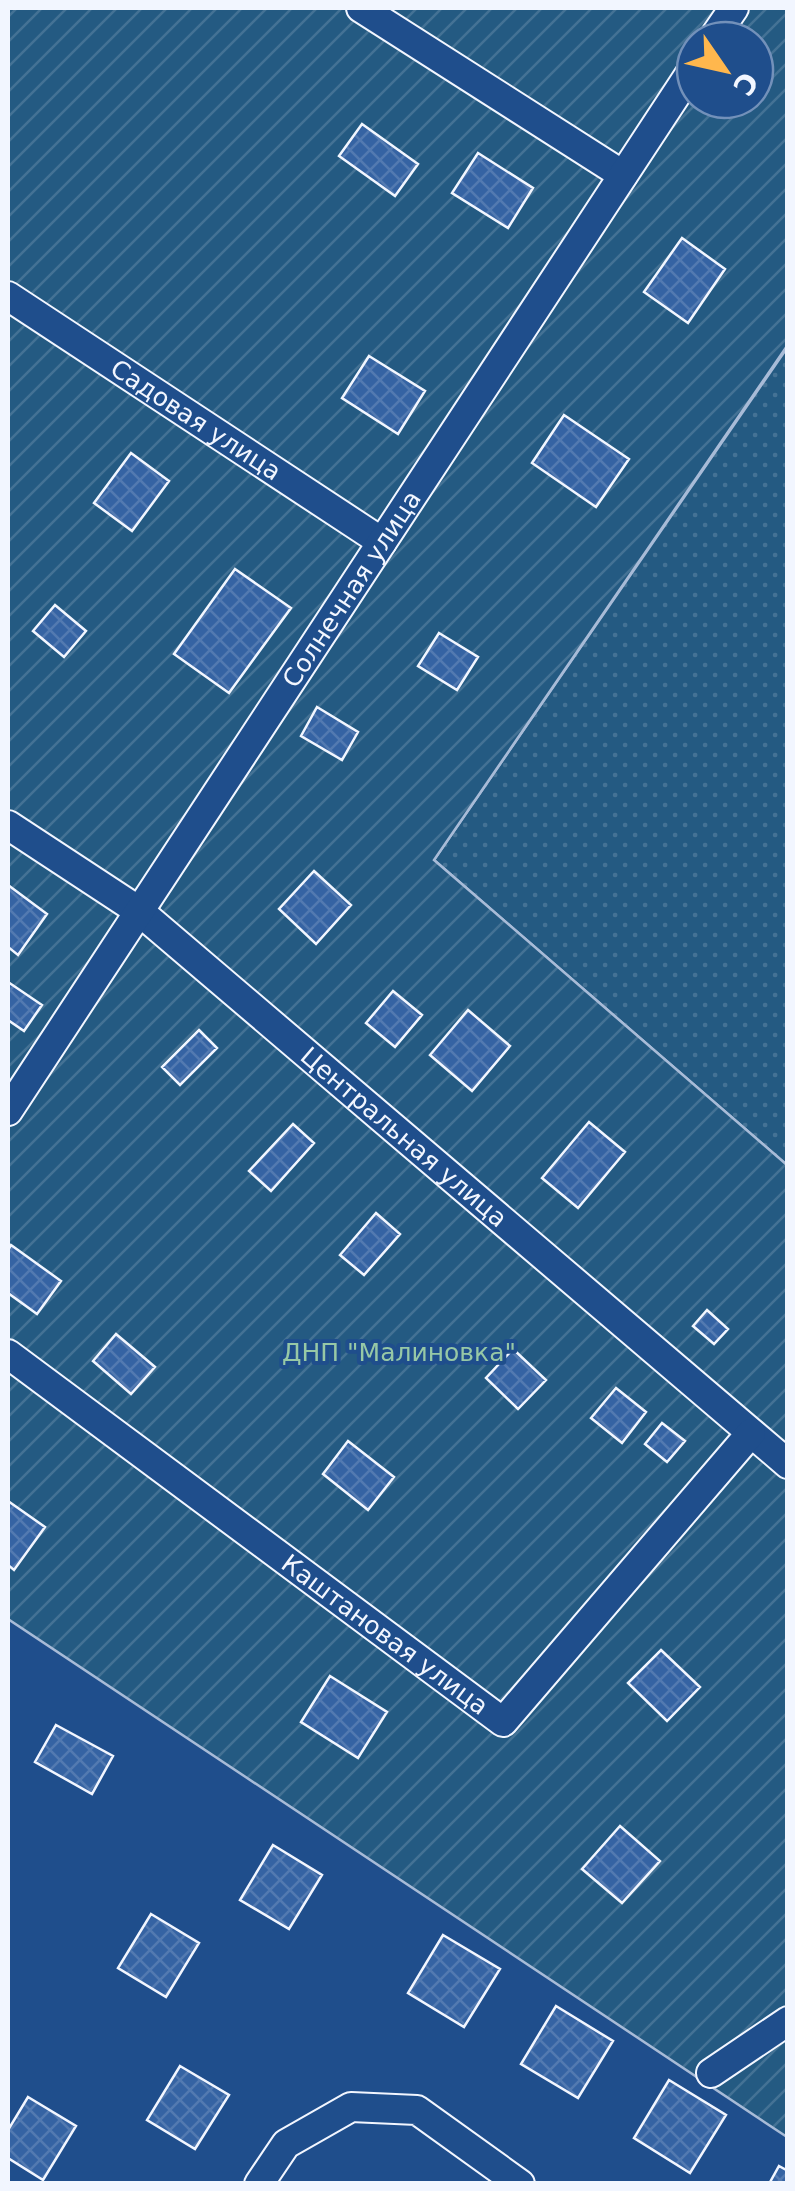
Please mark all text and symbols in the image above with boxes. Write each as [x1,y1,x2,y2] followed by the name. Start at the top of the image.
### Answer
[675,20,775,120] north arrow
[726,66,765,101] text: С
[105,354,286,487] street label: Садовая улица
[277,485,427,693] street label: Солнечная улица
[295,1041,513,1233] street label: Центральная улица
[282,1338,516,1367] park label: ДНП "Малиновка"
[276,1549,494,1721] street label: Каштановая улица

